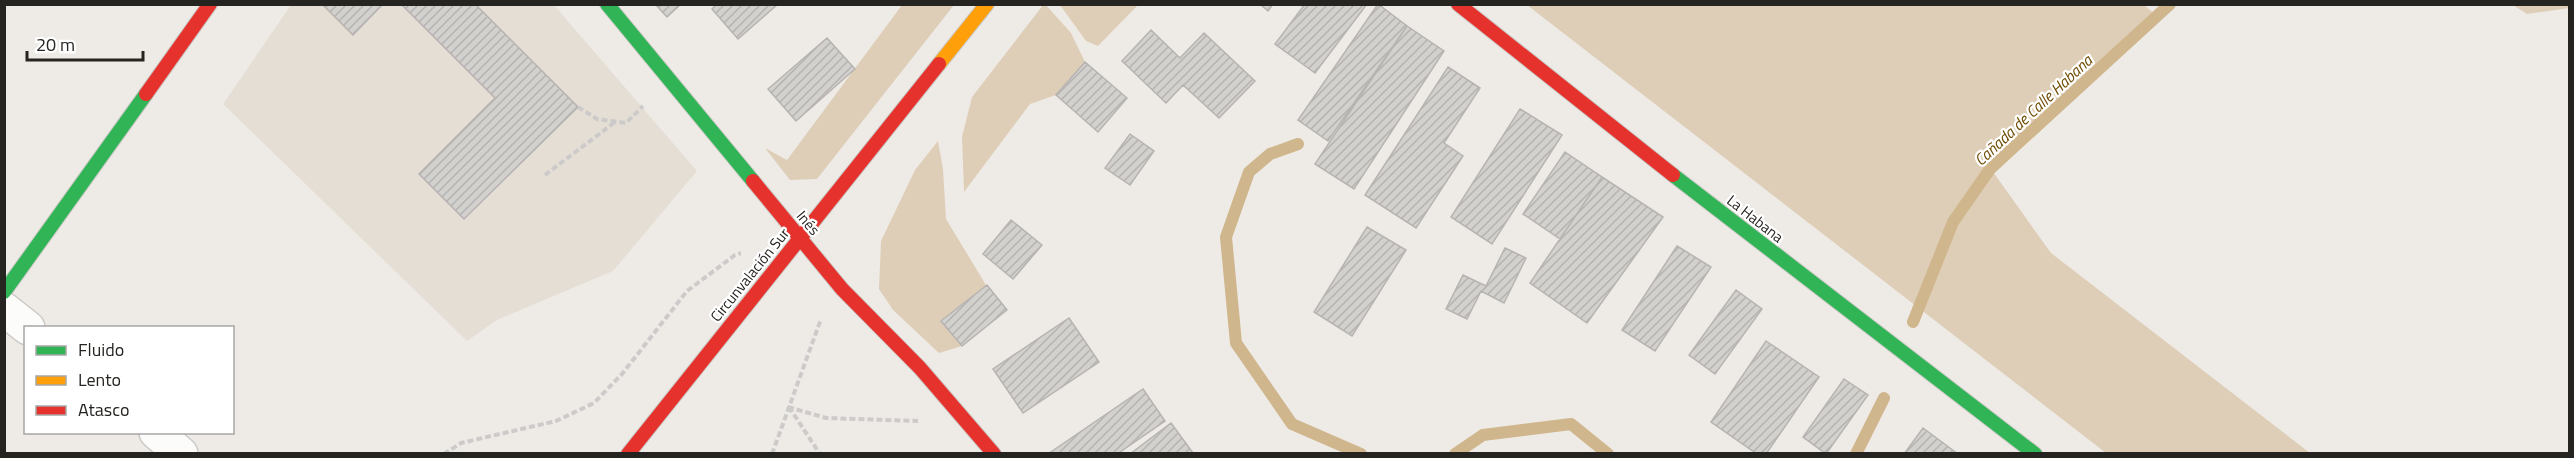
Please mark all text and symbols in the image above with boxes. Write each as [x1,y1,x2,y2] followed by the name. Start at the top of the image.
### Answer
[27,24,142,62] scale bar
[36,31,75,58] text: 20 m
[1969,48,2098,171] water label: Cañada de Calle Habana
[1722,189,1789,248] street label: La Habana
[791,205,826,240] street label: Inés
[705,223,795,327] street label: Circunvalación Sur
[24,326,234,434] legend
[78,336,124,363] text: Fluido
[78,366,121,393] text: Lento
[78,396,129,423] text: Atasco

